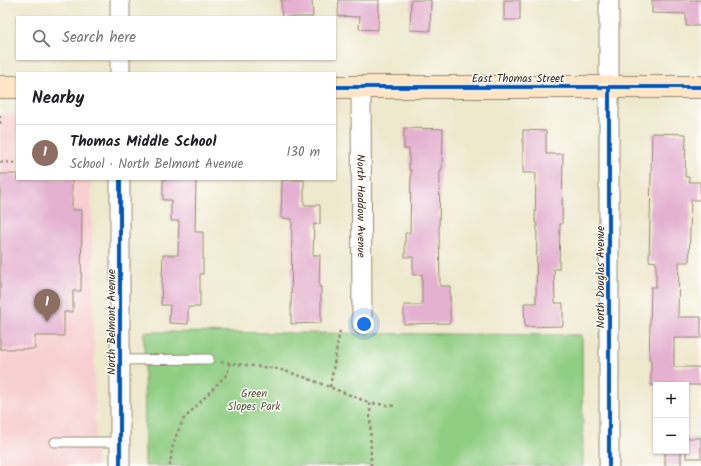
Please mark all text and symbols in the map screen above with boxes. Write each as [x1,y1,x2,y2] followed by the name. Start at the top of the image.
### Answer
[16,16,336,60] search box
[62,26,136,50] text: Search here
[30,27,52,49] icon: search
[472,70,565,88] street label: East Thomas Street
[32,85,84,112] text: Nearby
[70,130,216,154] text: Thomas Middle School
[43,142,47,163] text: 1
[286,142,320,163] text: 130 m
[70,154,243,175] text: School · North Belmont Avenue
[351,154,370,258] street label: North Haddow Avenue
[592,226,610,328] street label: North Douglas Avenue
[103,269,121,375] street label: North Belmont Avenue
[34,289,60,322] pin: 1
[354,314,374,334] your location
[653,382,689,454] map controls
[653,382,689,418] button: +
[228,385,281,416] park label: Green Slopes Park
[653,418,689,454] button: −

